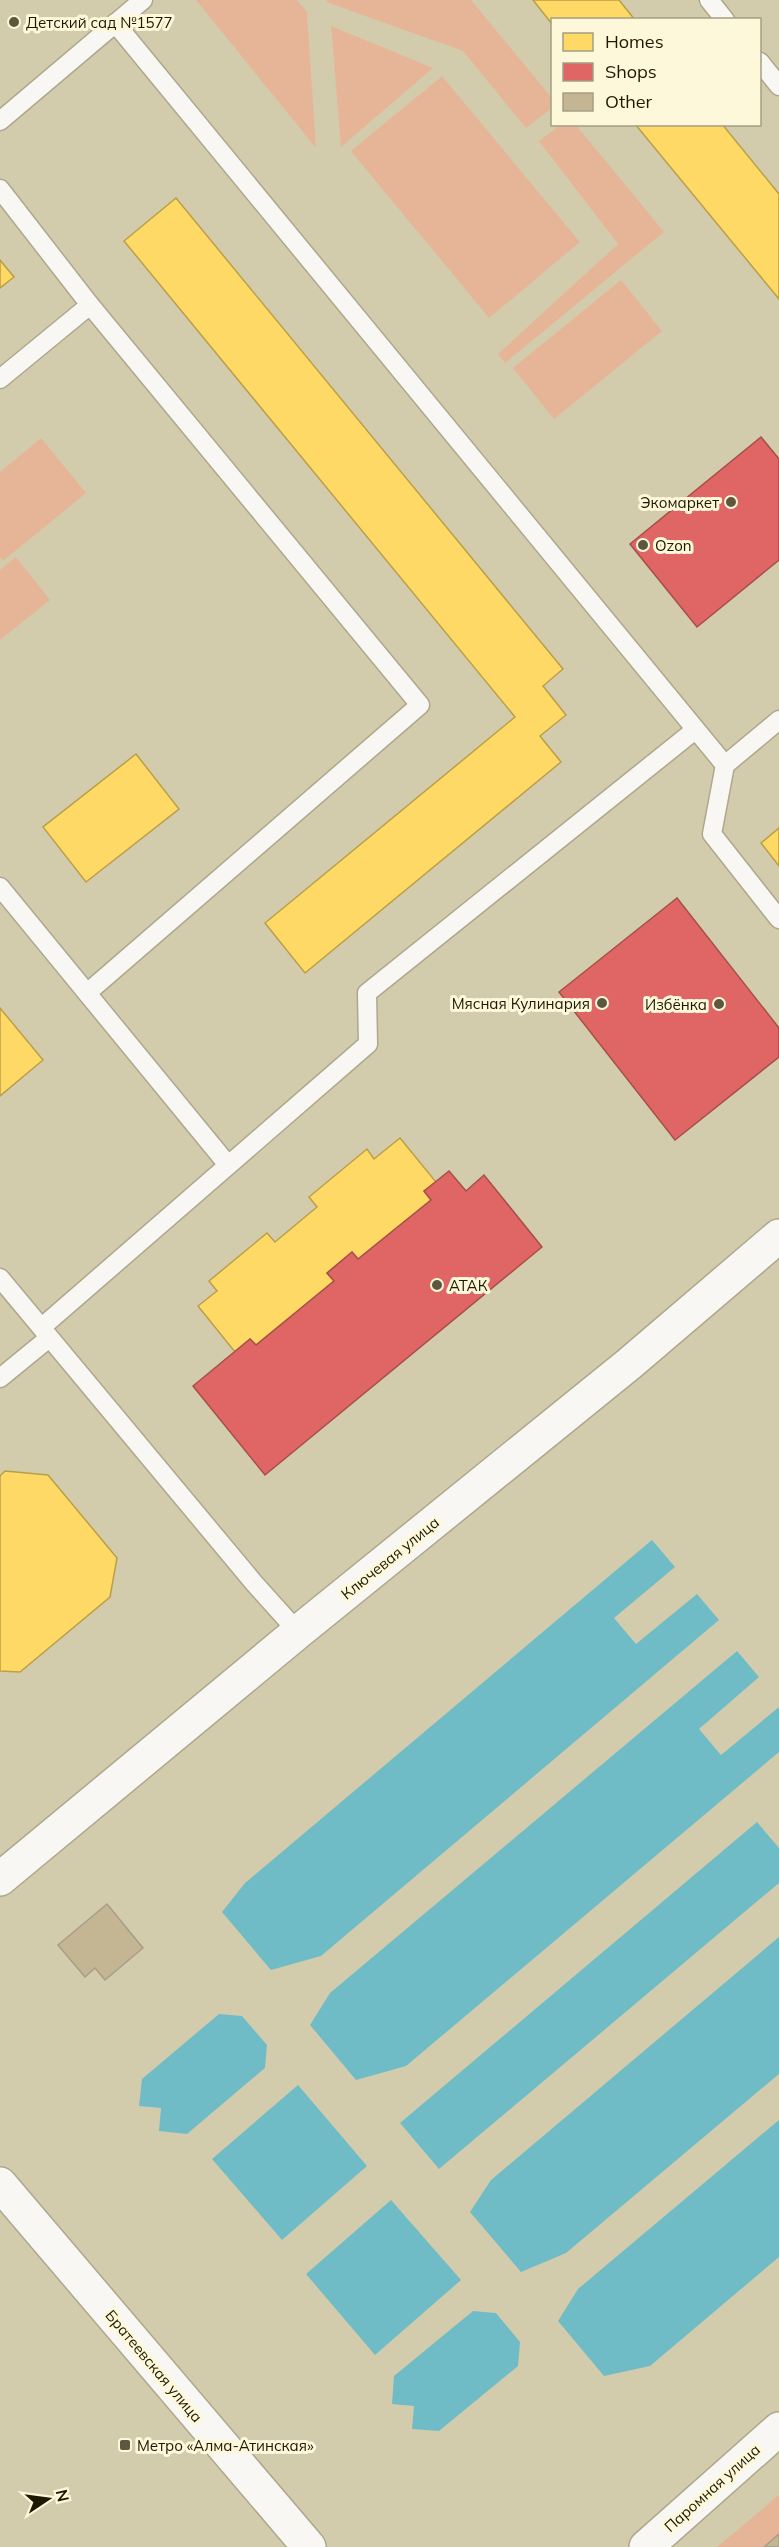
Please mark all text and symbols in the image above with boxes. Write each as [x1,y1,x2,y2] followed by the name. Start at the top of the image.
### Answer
[26,13,173,32] place label: Детский сад №1577
[7,15,21,29] marker: Детский сад №1577
[551,18,761,126] legend
[605,30,664,53] text: Homes
[605,60,657,83] text: Shops
[605,90,653,113] text: Other
[640,493,719,512] place label: Экомаркет
[724,495,738,509] marker: Экомаркет
[655,536,692,555] place label: Ozon
[636,538,650,552] marker: Ozon
[452,994,590,1013] place label: Мясная Кулинария
[645,995,707,1014] place label: Избёнка
[595,996,609,1010] marker: Мясная Кулинария
[712,997,726,1011] marker: Избёнка
[449,1276,488,1295] place label: АТАК
[430,1278,444,1292] marker: АТАК
[337,1513,443,1603] street label: Ключевая улица
[101,2306,207,2426] street label: Братеевская улица
[137,2436,314,2455] place label: Метро «Алма-Атинская»
[118,2438,132,2452] marker: Метро «Алма-Атинская»
[660,2440,764,2536] street label: Паромная улица
[18,2469,78,2529] north arrow
[52,2487,74,2504] text: N

